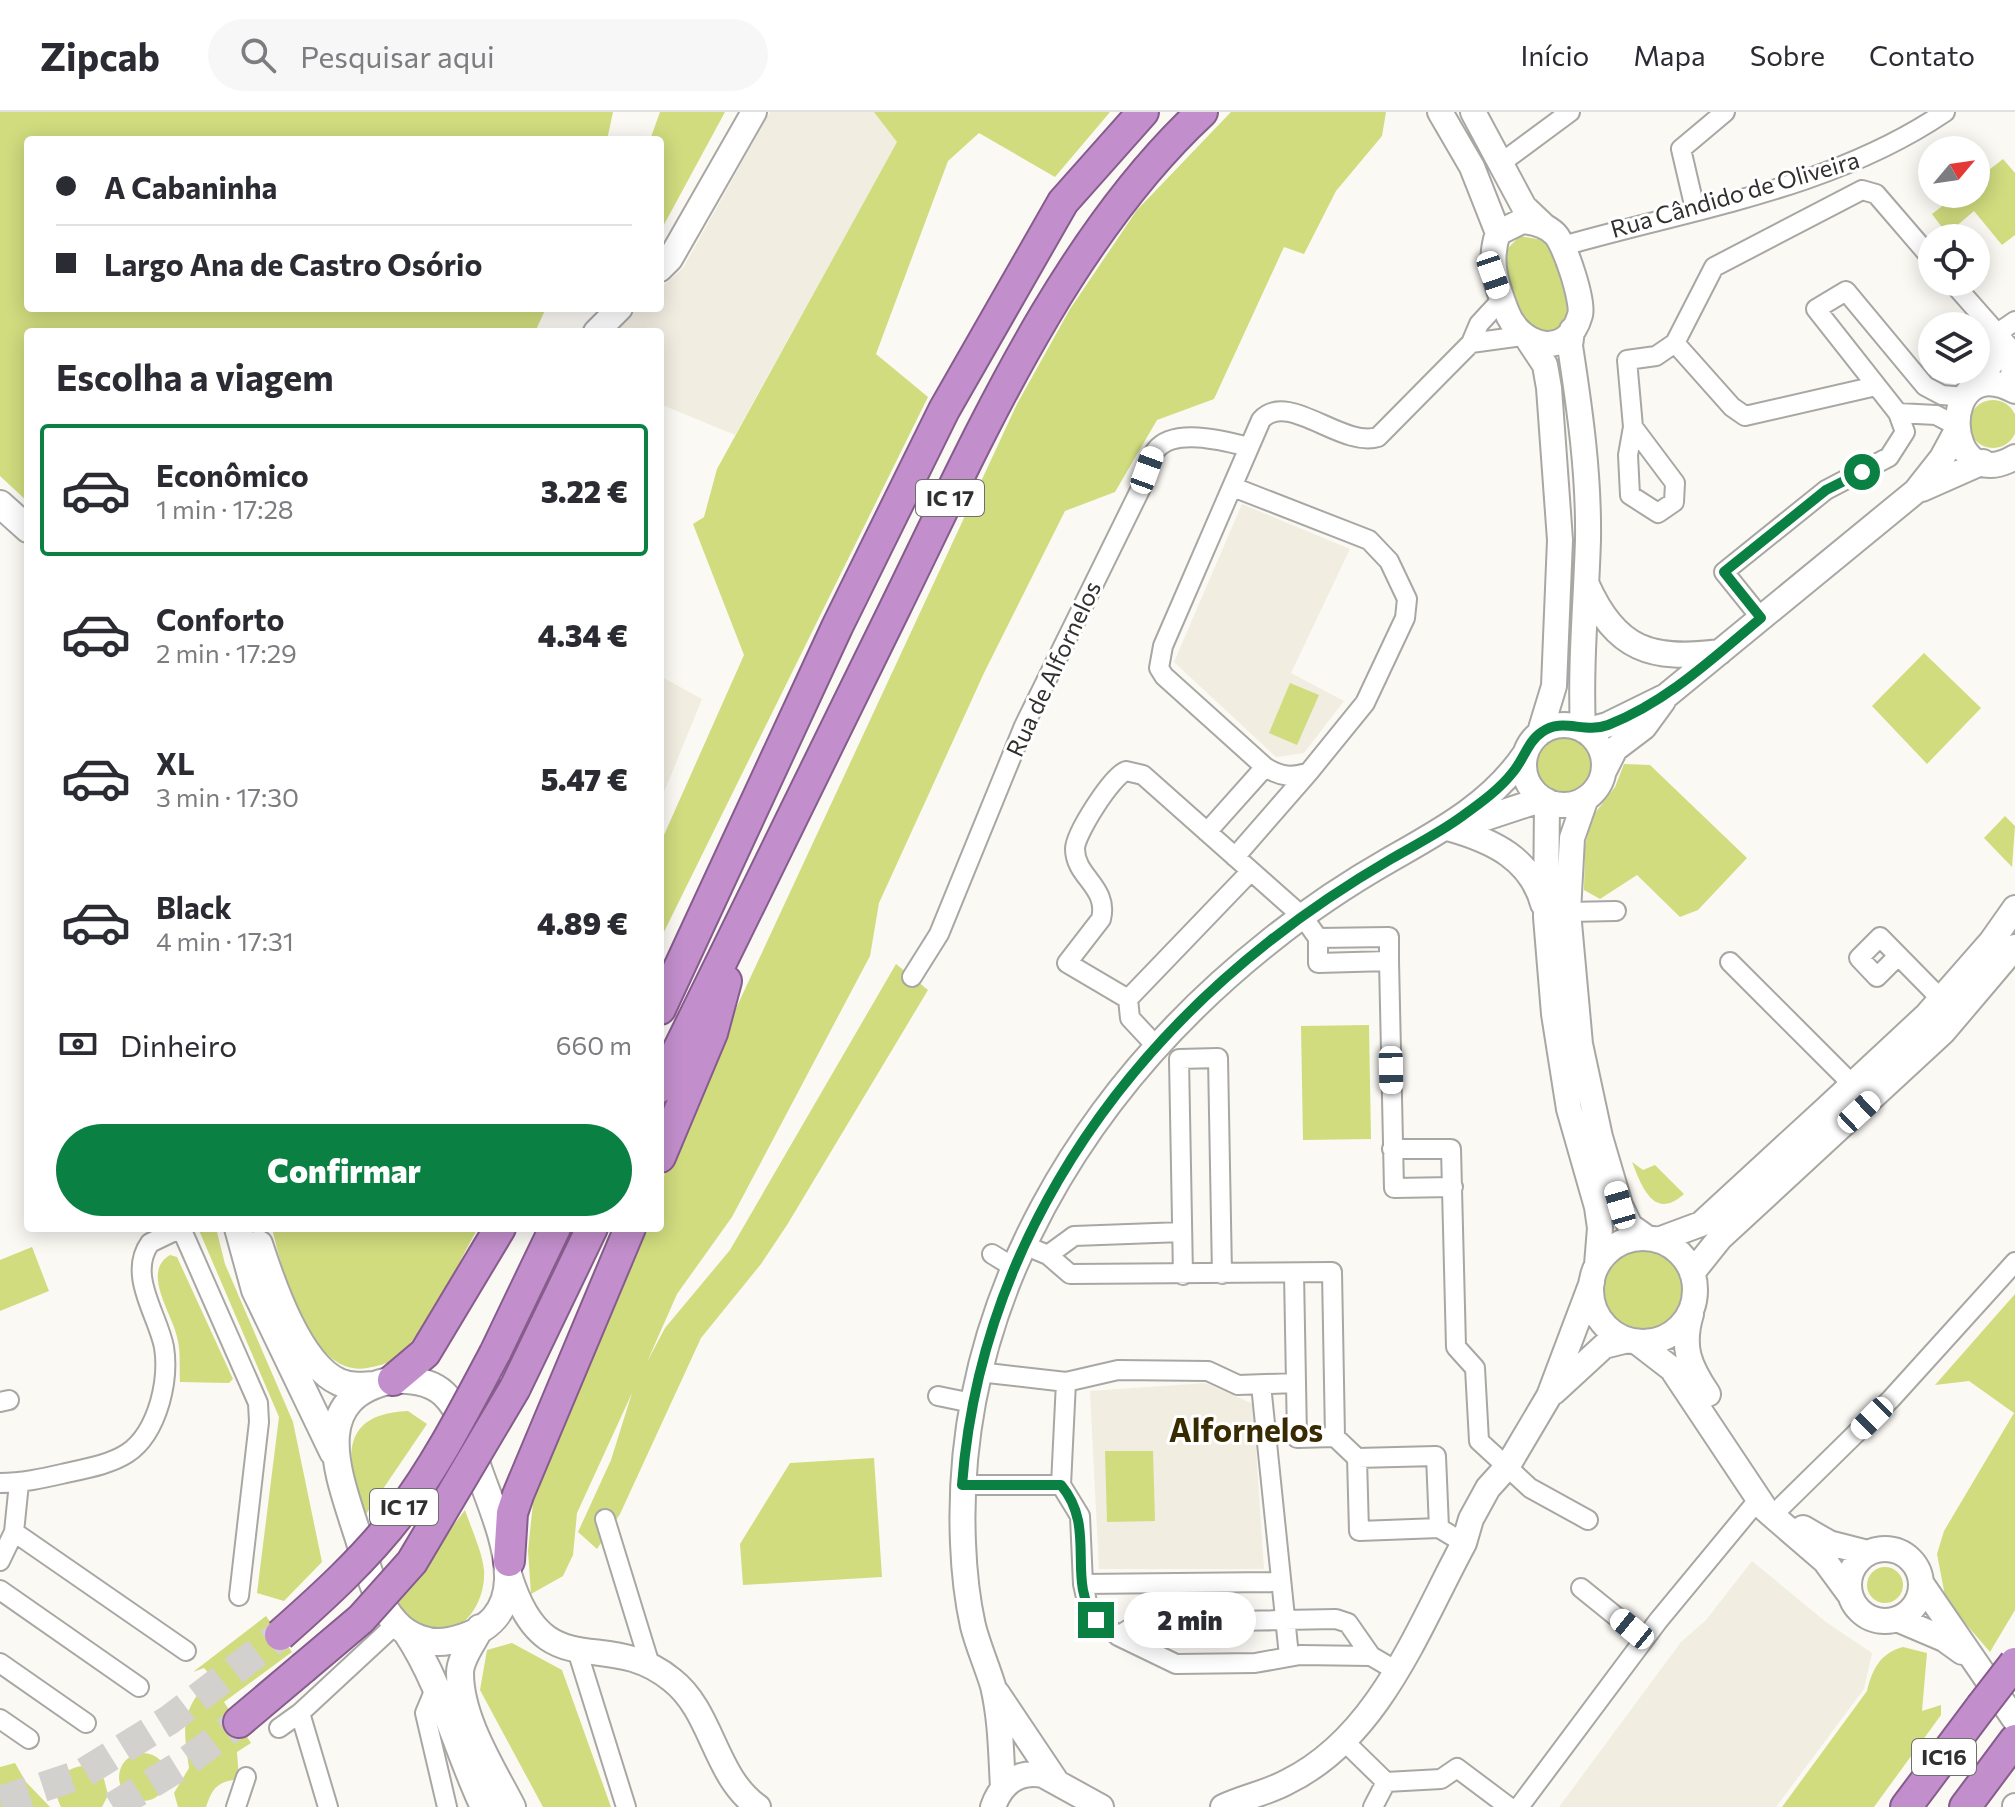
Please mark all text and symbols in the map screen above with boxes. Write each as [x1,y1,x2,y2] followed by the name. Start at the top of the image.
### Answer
[208,19,768,91] search box
[40,32,160,79] text: Zipcab
[236,33,280,77] icon: search
[300,37,495,74] text: Pesquisar aqui
[1520,38,1589,72] text: Início
[1633,38,1706,72] text: Mapa
[1750,38,1825,72] text: Sobre
[1869,38,1975,72] text: Contato
[1918,136,1990,208] north arrow
[1918,136,1990,384] map controls
[1607,144,1862,243] street label: Rua Cândido de Oliveira
[104,168,277,205] text: A Cabaninha
[1918,224,1990,296] button: locate
[104,245,482,282] text: Largo Ana de Castro Osório
[1474,248,1512,302] car
[1918,312,1990,384] button: layers
[56,354,334,398] text: Escolha a viagem
[1128,443,1166,497] car
[60,454,132,526] icon: car
[1844,454,1880,490] route start
[156,456,309,493] text: Econômico
[541,472,628,509] text: 3.22 €
[916,480,984,516] road number: IC 17
[156,493,294,524] text: 1 min · 17:28
[999,576,1106,761] street label: Rua de Alfornelos
[60,598,132,670] icon: car
[156,600,284,637] text: Conforto
[538,616,628,653] text: 4.34 €
[156,637,297,668] text: 2 min · 17:29
[60,742,132,814] icon: car
[156,744,195,781] text: XL
[541,760,628,797] text: 5.47 €
[156,781,299,812] text: 3 min · 17:30
[60,886,132,958] icon: car
[156,888,232,925] text: Black
[537,904,628,941] text: 4.89 €
[156,925,294,956] text: 4 min · 17:31
[56,1022,100,1066] icon: cash
[120,1026,237,1063] text: Dinheiro
[556,1029,632,1060] text: 660 m
[1379,1046,1403,1094] car
[1833,1087,1885,1137] car
[56,1124,632,1216] button: Confirmar
[1602,1179,1638,1231] car
[1847,1393,1897,1443] car
[1169,1409,1323,1449] district label: Alfornelos
[370,1489,438,1525] road number: IC 17
[1124,1592,1256,1648] callout: 2 min
[1078,1602,1114,1638] route end
[1157,1604,1223,1635] text: 2 min
[1606,1605,1658,1653] car
[1912,1739,1976,1775] road number: IC16

